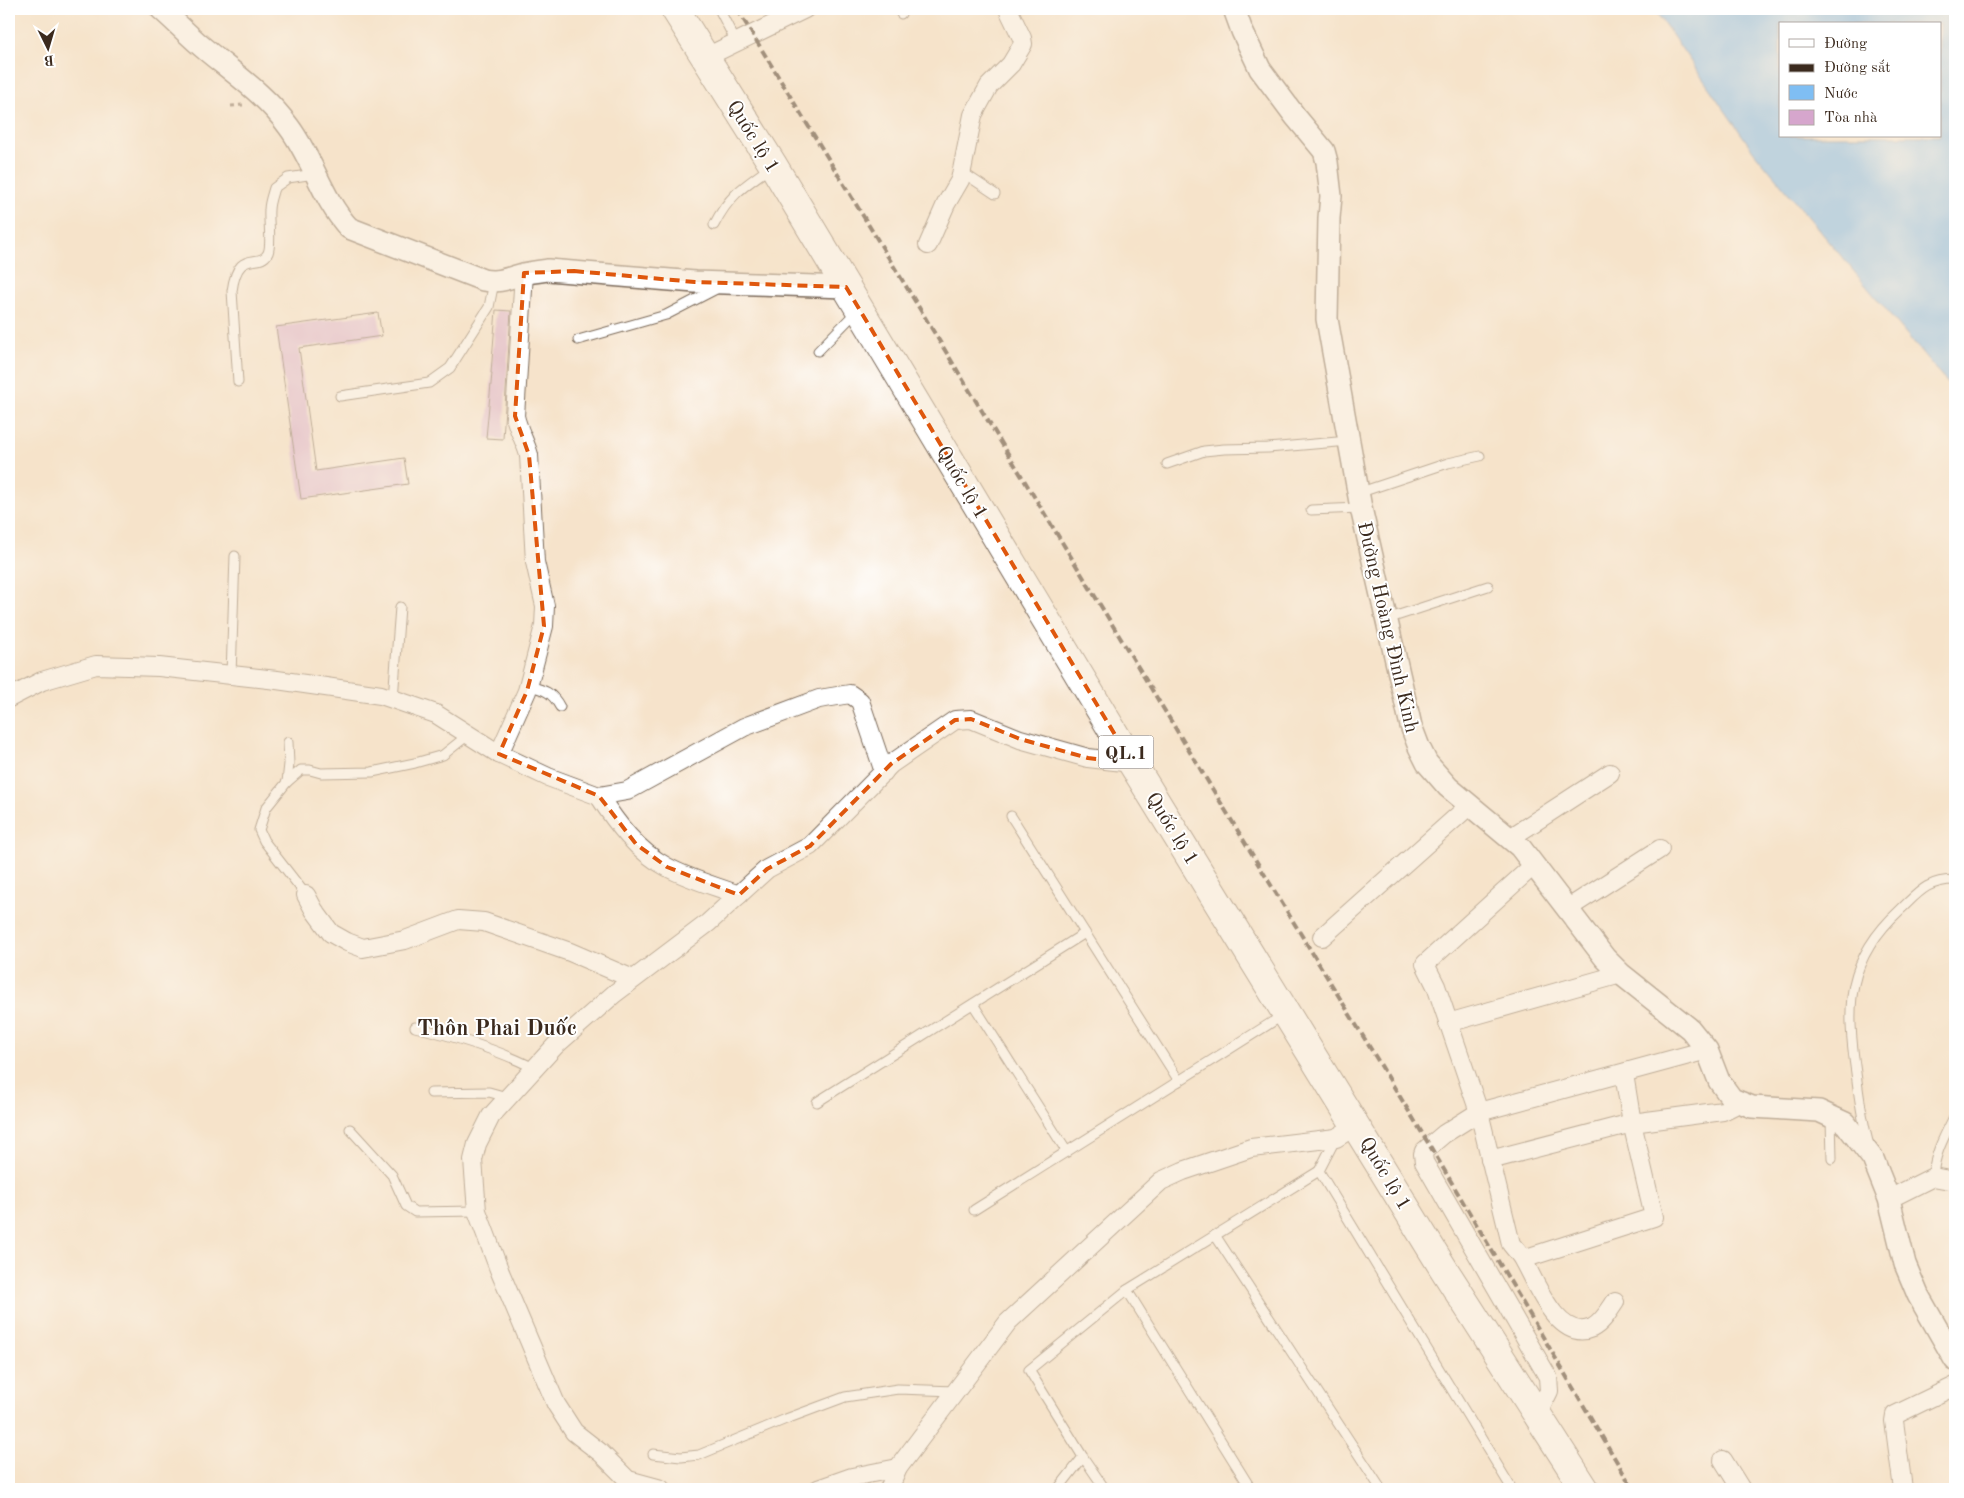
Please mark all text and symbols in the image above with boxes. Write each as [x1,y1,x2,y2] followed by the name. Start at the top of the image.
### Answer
[22,22,72,72] north arrow
[1779,22,1942,138] legend
[1824,37,1867,52] text: Đường
[43,53,55,67] text: B
[1824,59,1891,76] text: Đường sắt
[1824,87,1858,102] text: Nước
[722,97,782,177] street label: Quốc lộ 1
[1824,111,1878,126] text: Tòa nhà
[932,443,991,523] street label: Quốc lộ 1
[1353,520,1421,735] street label: Đường Hoàng Đình Kinh
[1098,736,1154,769] road number: QL.1
[1141,789,1201,869] street label: Quốc lộ 1
[417,1016,577,1040] district label: Thôn Phai Duốc
[1355,1134,1414,1214] street label: Quốc lộ 1

